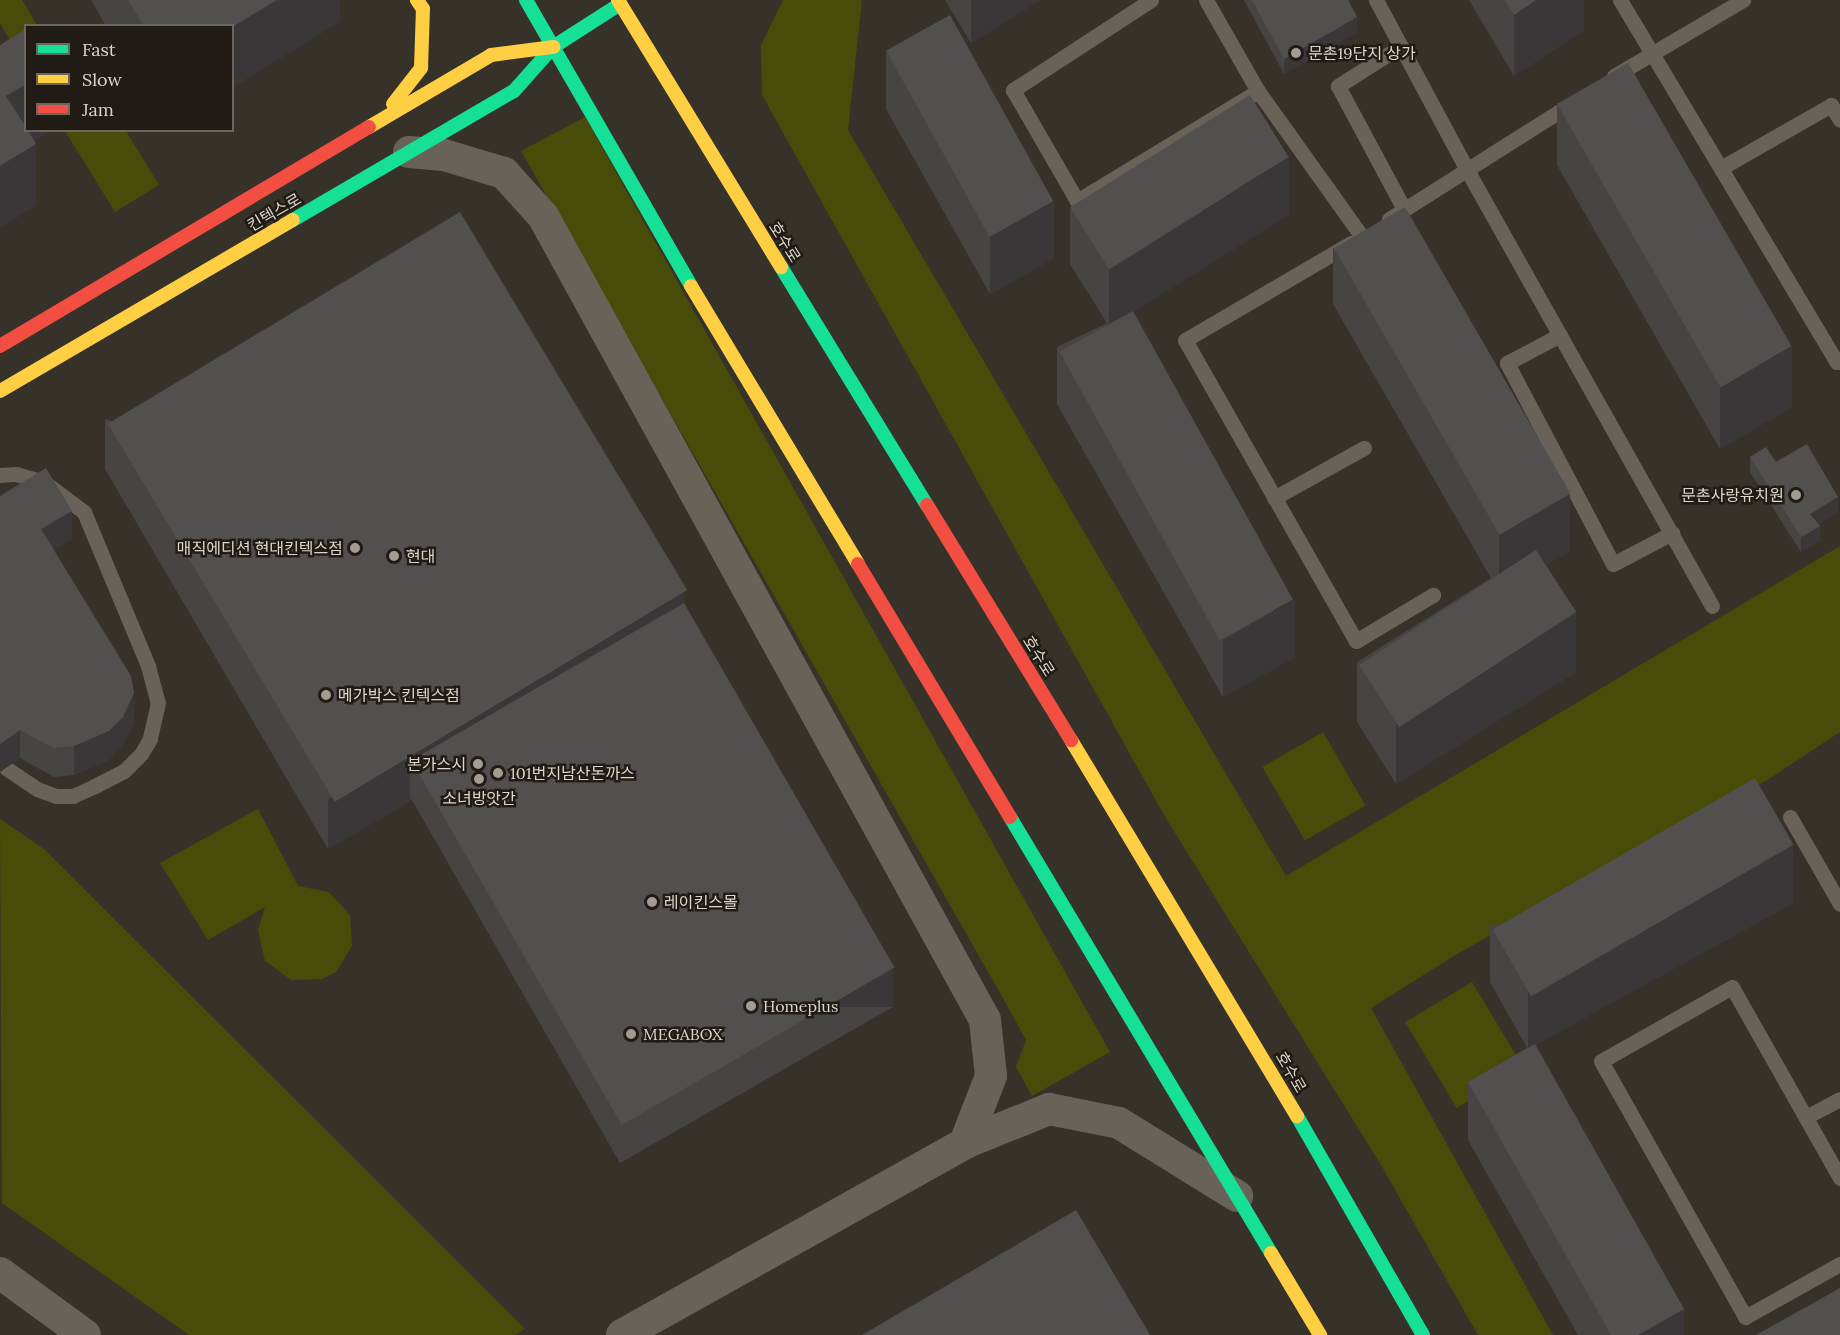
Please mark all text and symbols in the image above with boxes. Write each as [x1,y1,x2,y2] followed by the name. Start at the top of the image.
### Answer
[24,24,234,132] legend
[82,38,116,61] text: Fast
[1308,43,1416,63] place label: 문촌19단지 상가
[1289,46,1303,60] marker: 문촌19단지 상가
[82,68,122,91] text: Slow
[82,98,114,121] text: Jam
[244,189,304,235] street label: 킨텍스로
[765,218,805,266] street label: 호수로
[1681,485,1784,505] place label: 문촌사랑유치원
[1789,488,1803,502] marker: 문촌사랑유치원
[177,538,343,558] place label: 매직에디션 현대킨텍스점
[348,541,362,555] marker: 매직에디션 현대킨텍스점
[406,546,435,566] place label: 현대
[387,549,401,563] marker: 현대
[1019,632,1059,680] street label: 호수로
[338,685,460,705] place label: 메가박스 킨텍스점
[319,688,333,702] marker: 메가박스 킨텍스점
[407,754,466,774] place label: 본가스시
[471,757,485,771] marker: 본가스시
[510,763,635,783] place label: 101번지남산돈까스
[491,766,505,780] marker: 101번지남산돈까스
[472,772,486,786] marker: 소녀방앗간
[442,788,516,808] place label: 소녀방앗간
[664,892,738,912] place label: 레이킨스몰
[645,895,659,909] marker: 레이킨스몰
[763,996,838,1016] place label: Homeplus
[744,999,758,1013] marker: Homeplus
[643,1024,722,1044] place label: MEGABOX
[624,1027,638,1041] marker: MEGABOX
[1272,1048,1310,1096] street label: 호수로

